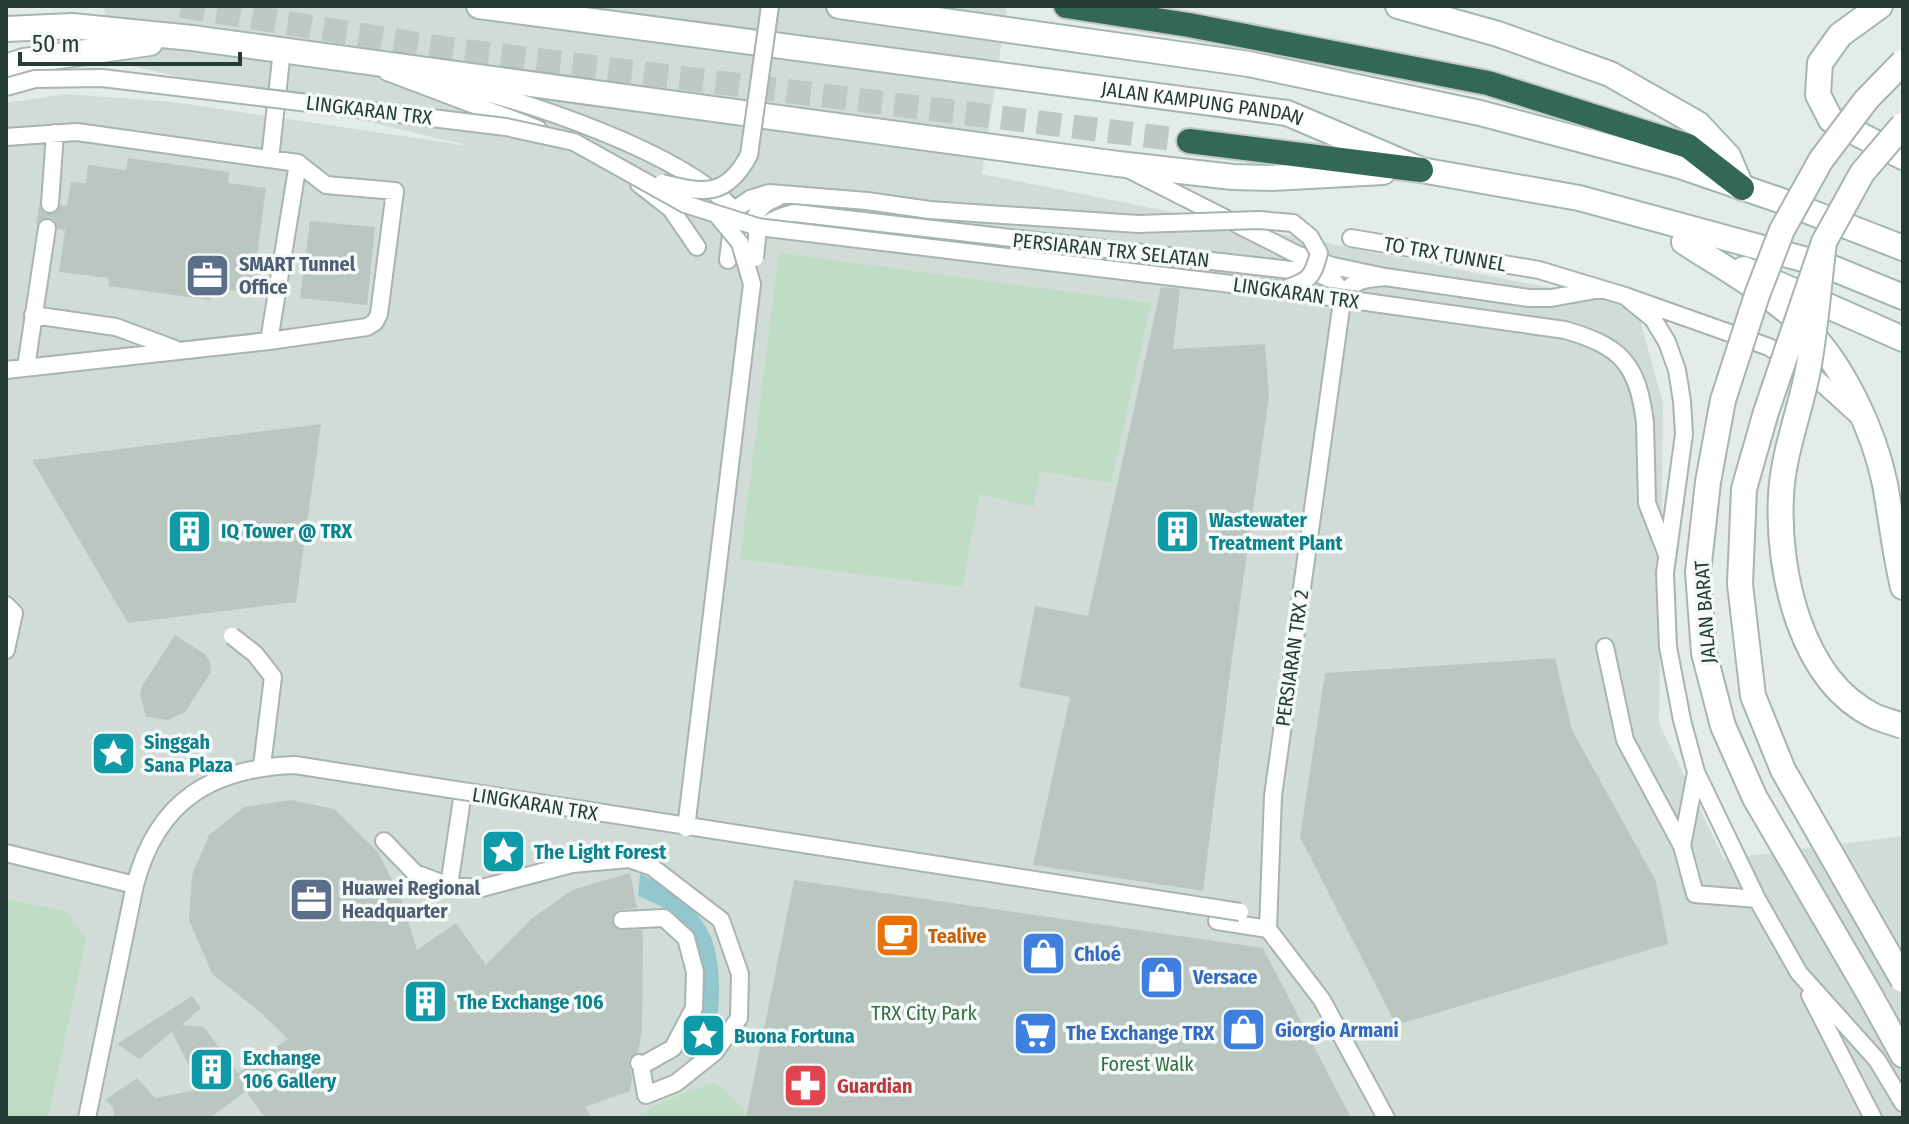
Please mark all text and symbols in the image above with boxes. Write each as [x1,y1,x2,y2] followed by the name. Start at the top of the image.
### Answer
[20,16,240,66] scale bar
[32,30,80,58] text: 50 m
[1100,77,1307,131] street label: JALAN KAMPUNG PANDAN
[305,90,434,130] street label: LINGKARAN TRX
[1011,228,1211,272] street label: PERSIARAN TRX SELATAN
[1382,231,1508,277] street label: TO TRX TUNNEL
[184,251,232,299] office icon: SMART Tunnel Office
[239,252,356,299] place label: SMART Tunnel Office
[1231,272,1361,314] street label: LINGKARAN TRX
[166,507,214,555] building icon: IQ Tower @ TRX
[1154,507,1202,555] building icon: Wastewater Treatment Plant
[1209,508,1343,555] place label: Wastewater Treatment Plant
[221,519,353,543] place label: IQ Tower @ TRX
[1689,559,1721,664] street label: JALAN BARAT
[1271,588,1314,728] street label: PERSIARAN TRX 2
[89,729,137,777] place icon: Singgah Sana Plaza
[144,730,233,777] place label: Singgah Sana Plaza
[470,782,600,826] street label: LINGKARAN TRX
[479,828,527,876] place icon: The Light Forest
[534,840,667,864] place label: The Light Forest
[287,876,335,924] office icon: Huawei Regional Headquarter
[342,876,481,923] place label: Huawei Regional Headquarter
[873,912,921,960] cafe icon: Tealive
[928,924,986,948] place label: Tealive
[1019,930,1067,978] shop icon: Chloé
[1074,942,1121,966] place label: Chloé
[1138,953,1186,1001] shop icon: Versace
[1192,965,1257,989] place label: Versace
[402,978,450,1026] building icon: The Exchange 106
[457,990,603,1014] place label: The Exchange 106
[871,1001,977,1025] park label: TRX City Park
[1220,1006,1268,1054] shop icon: Giorgio Armani
[1011,1009,1059,1057] supermarket icon: The Exchange TRX
[679,1012,727,1060] place icon: Buona Fortuna
[1275,1018,1399,1042] place label: Giorgio Armani
[1066,1021,1215,1045] place label: The Exchange TRX
[734,1024,855,1048] place label: Buona Fortuna
[188,1045,236,1093] building icon: Exchange 106 Gallery
[243,1046,337,1093] place label: Exchange 106 Gallery
[1100,1052,1194,1076] park label: Forest Walk
[782,1062,830,1110] pharmacy icon: Guardian
[837,1074,912,1098] place label: Guardian

